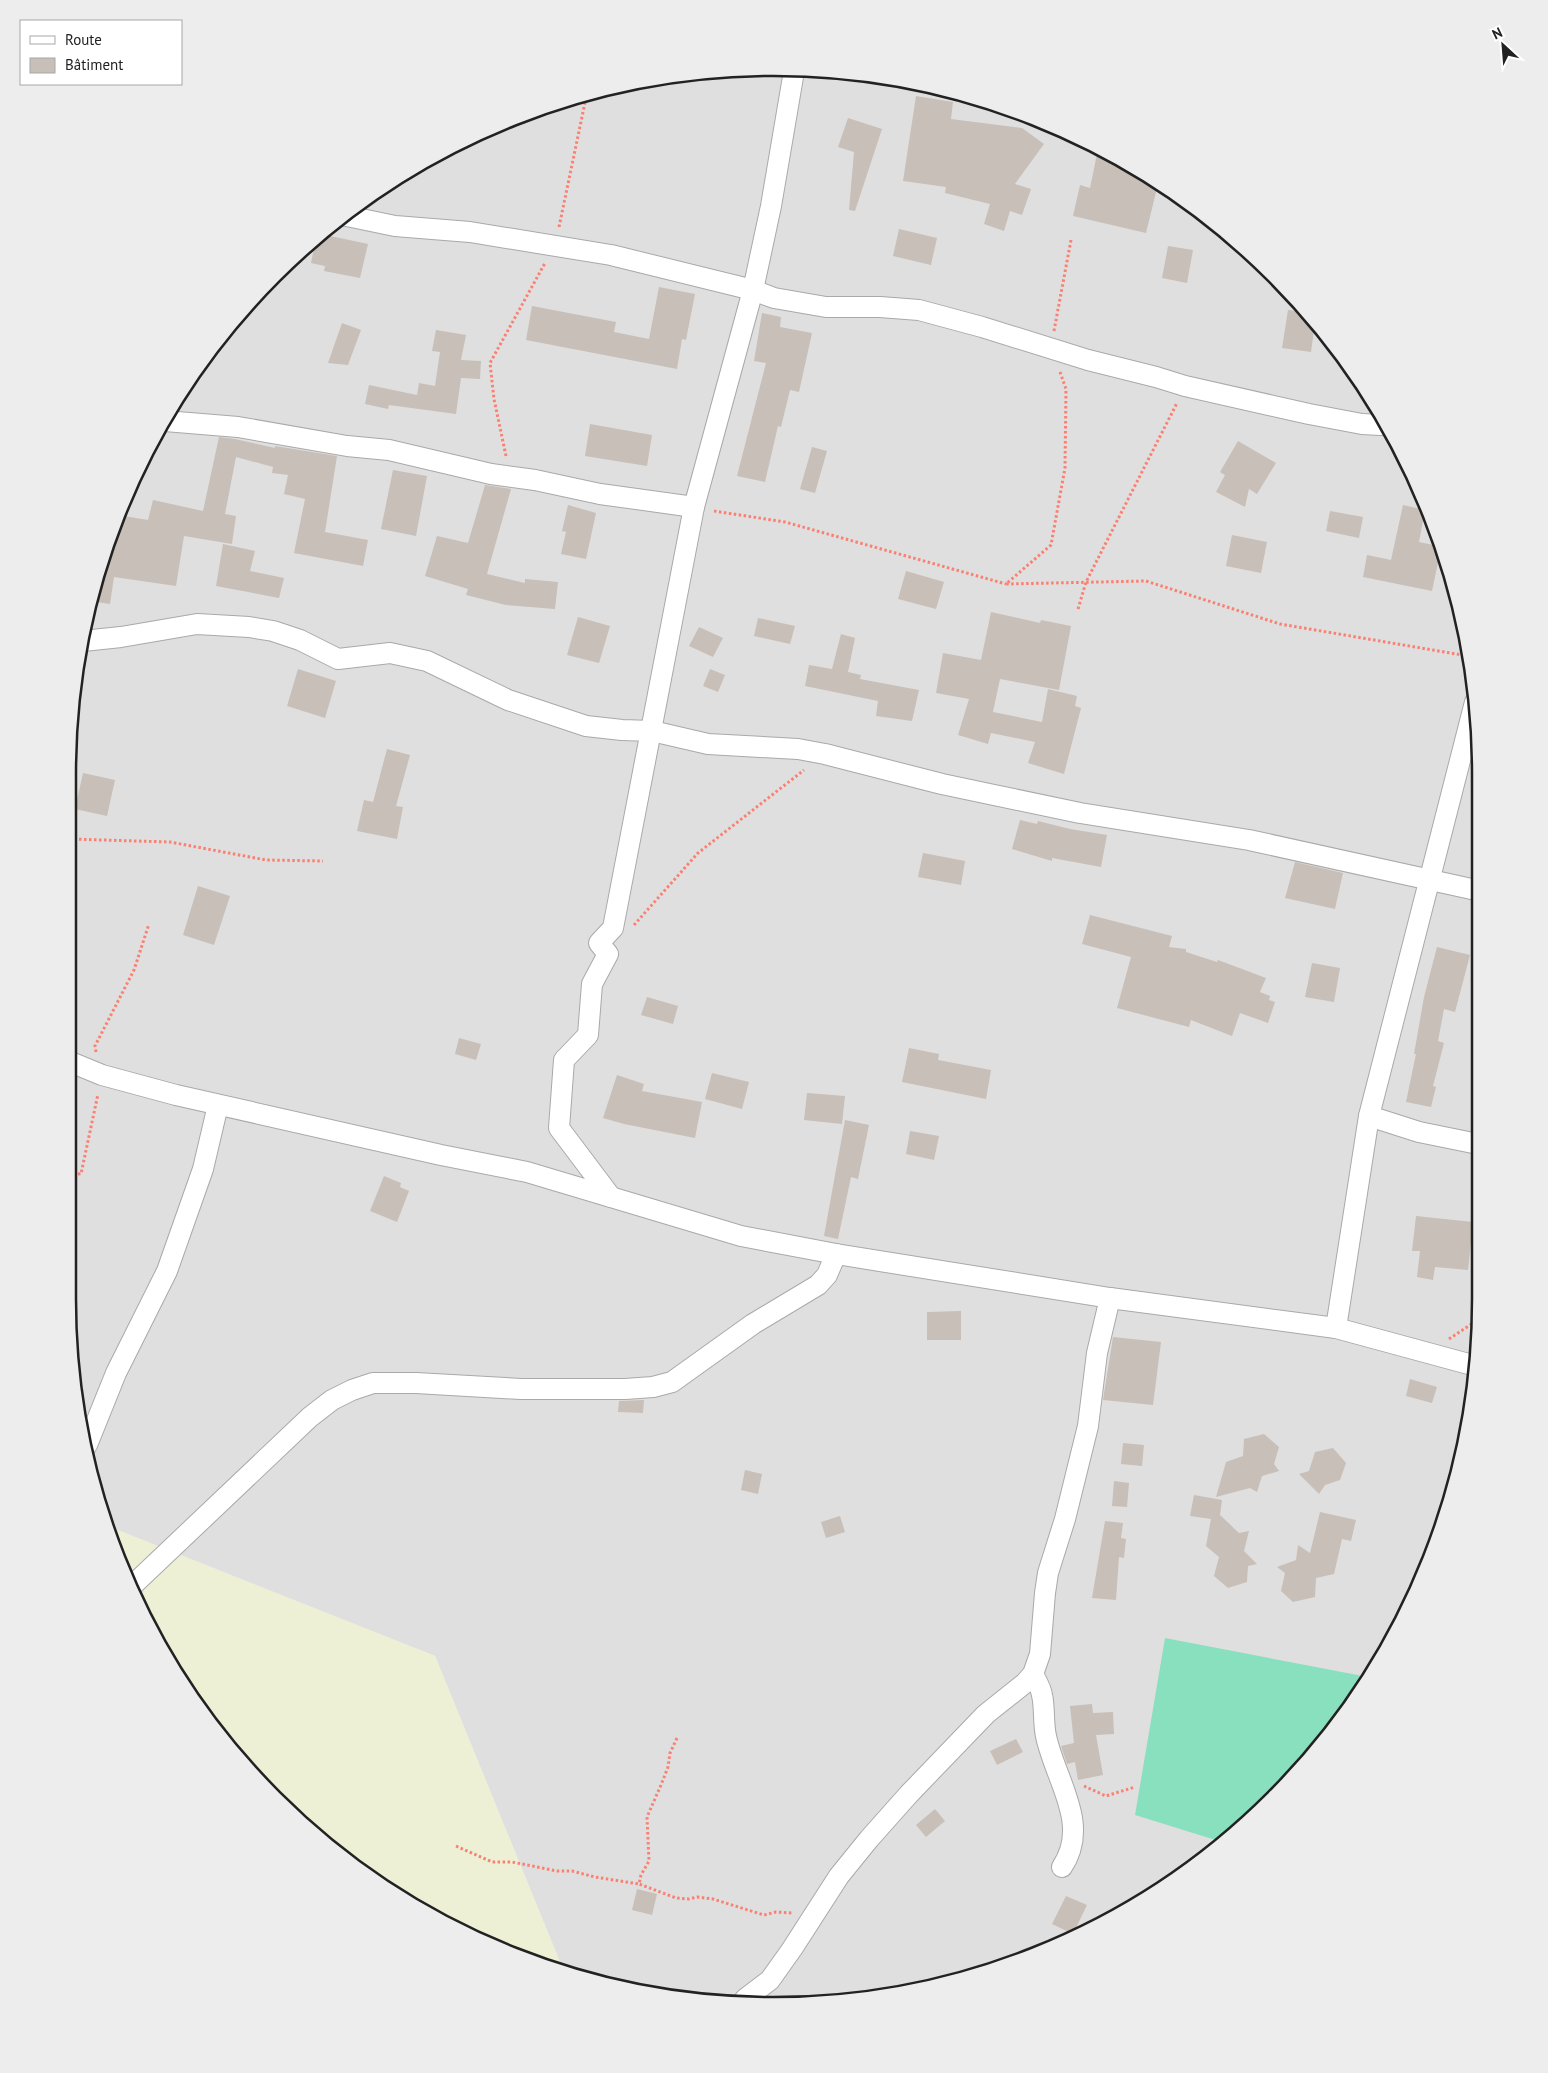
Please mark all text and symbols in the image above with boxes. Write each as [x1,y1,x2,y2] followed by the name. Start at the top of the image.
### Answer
[20,20,182,85] legend
[1478,20,1528,70] north arrow
[1489,23,1505,43] text: N
[65,30,102,49] text: Route
[65,55,123,74] text: Bâtiment

